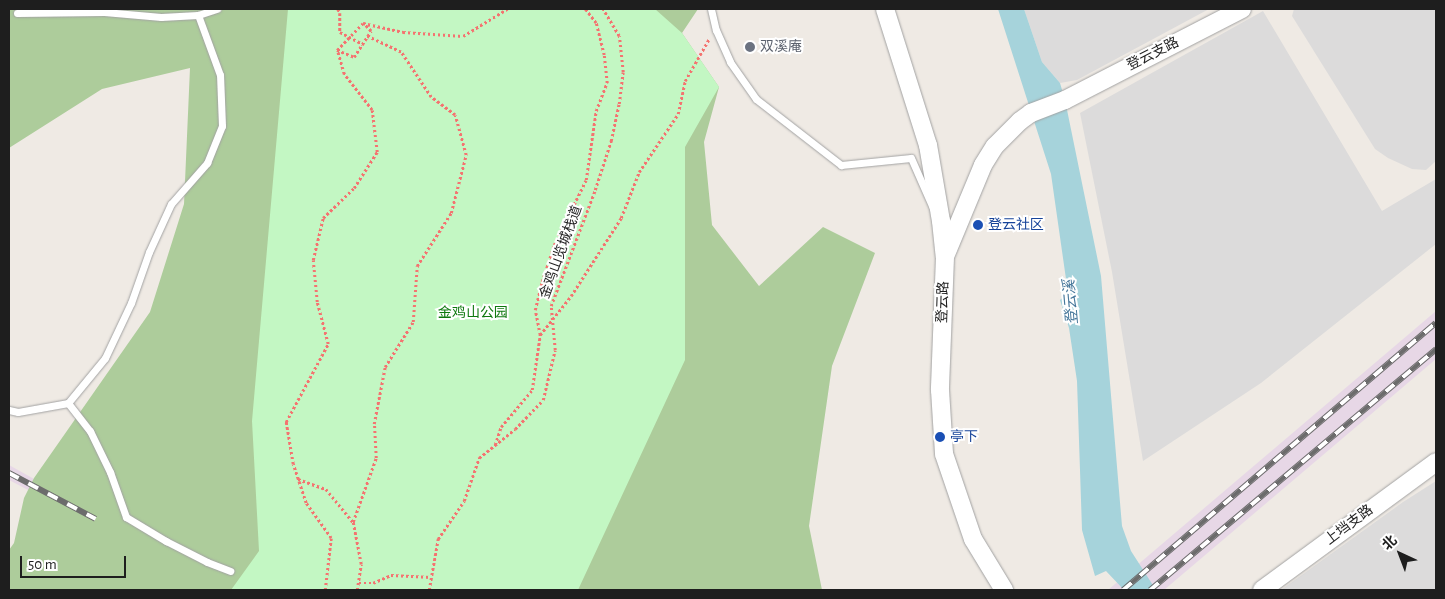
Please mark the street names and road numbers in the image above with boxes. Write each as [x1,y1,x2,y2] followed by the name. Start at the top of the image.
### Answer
[1124,34,1182,74] street label: 登云支路
[536,203,586,301] street label: 金鸡山览城栈道
[934,281,952,323] street label: 登云路
[1322,501,1376,549] street label: 上垱支路

